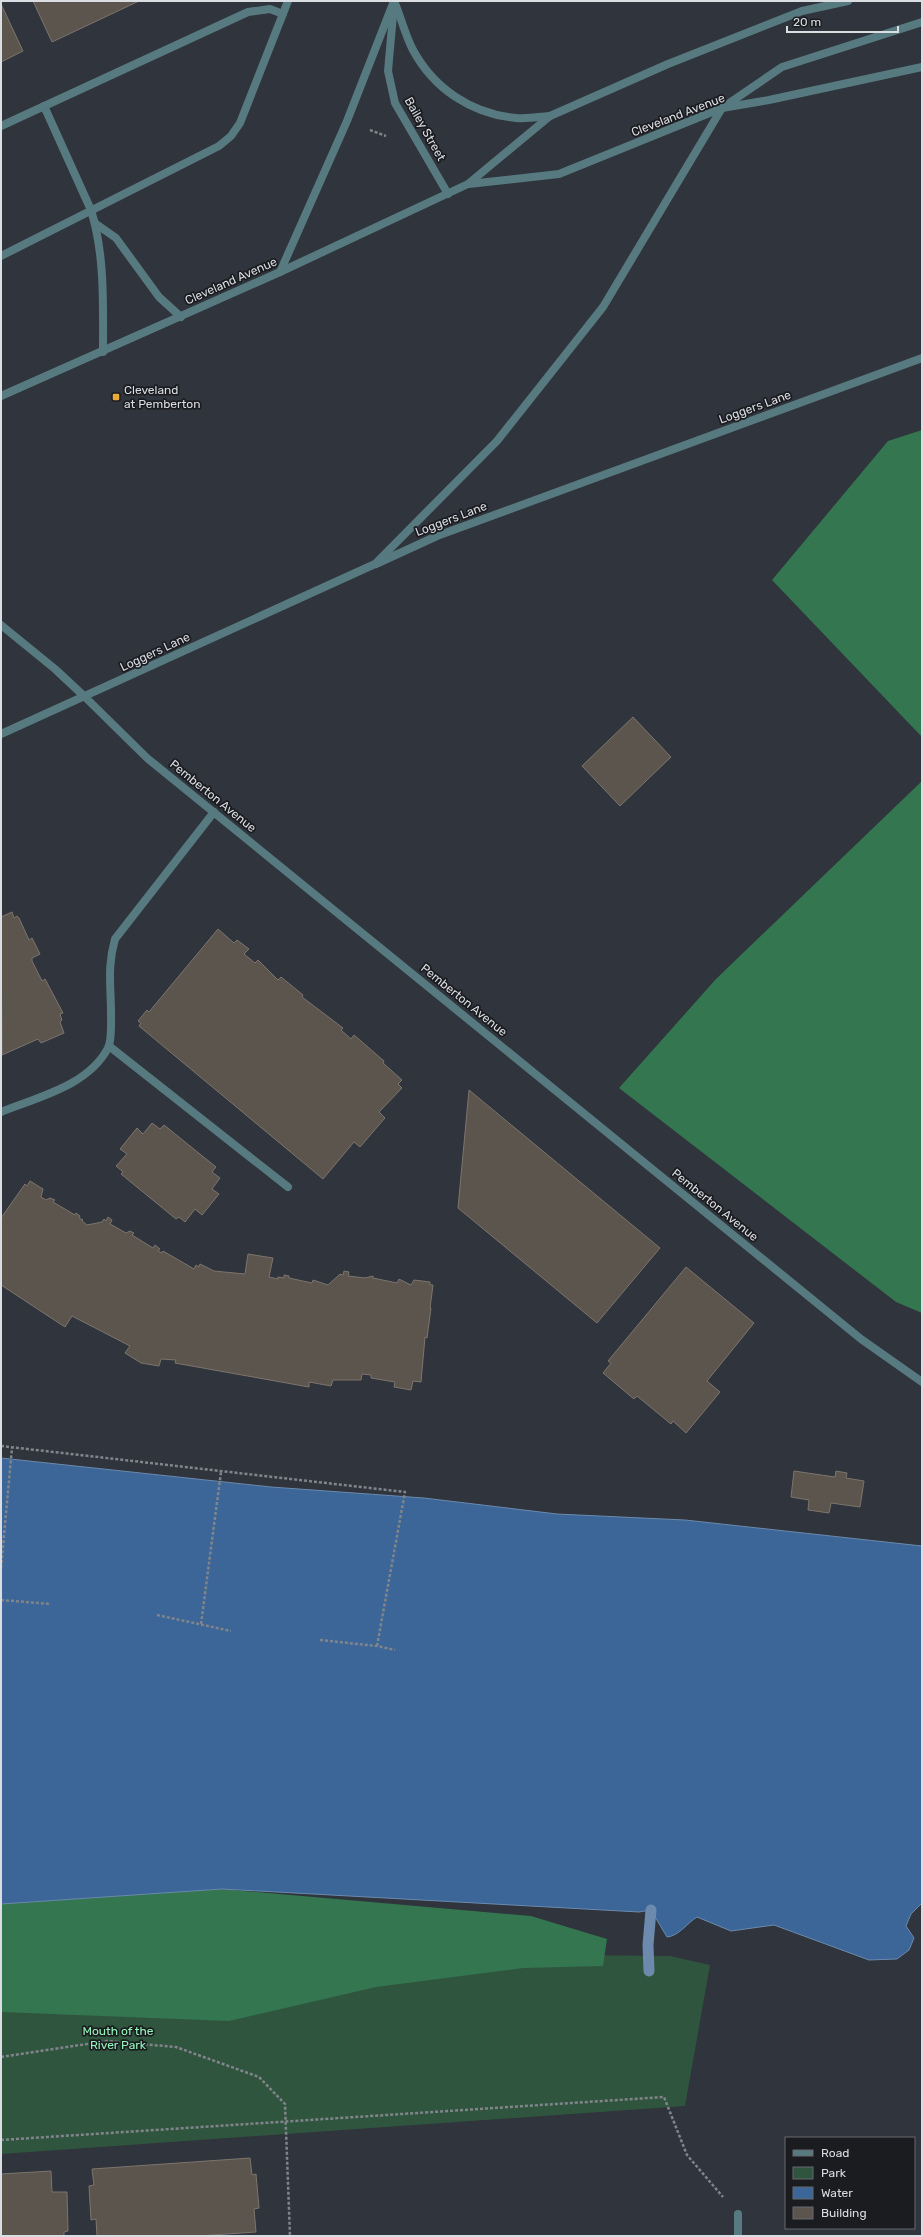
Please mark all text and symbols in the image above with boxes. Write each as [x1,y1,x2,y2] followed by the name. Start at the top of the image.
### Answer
[787,8,898,34] scale bar
[793,15,821,29] text: 20 m
[629,91,727,139] street label: Cleveland Avenue
[402,95,448,164] street label: Bailey Street
[183,254,279,308] street label: Cleveland Avenue
[124,383,200,411] place label: Cleveland at Pemberton
[717,387,793,426] street label: Loggers Lane
[111,392,121,402] marker: Cleveland at Pemberton
[413,499,489,539] street label: Loggers Lane
[118,630,192,674] street label: Loggers Lane
[167,757,259,835] street label: Pemberton Avenue
[418,961,510,1039] street label: Pemberton Avenue
[669,1166,761,1244] street label: Pemberton Avenue
[82,2024,154,2052] park label: Mouth of the River Park
[785,2137,915,2229] legend
[821,2146,849,2160] text: Road
[821,2166,847,2180] text: Park
[821,2186,853,2200] text: Water
[821,2206,867,2220] text: Building

